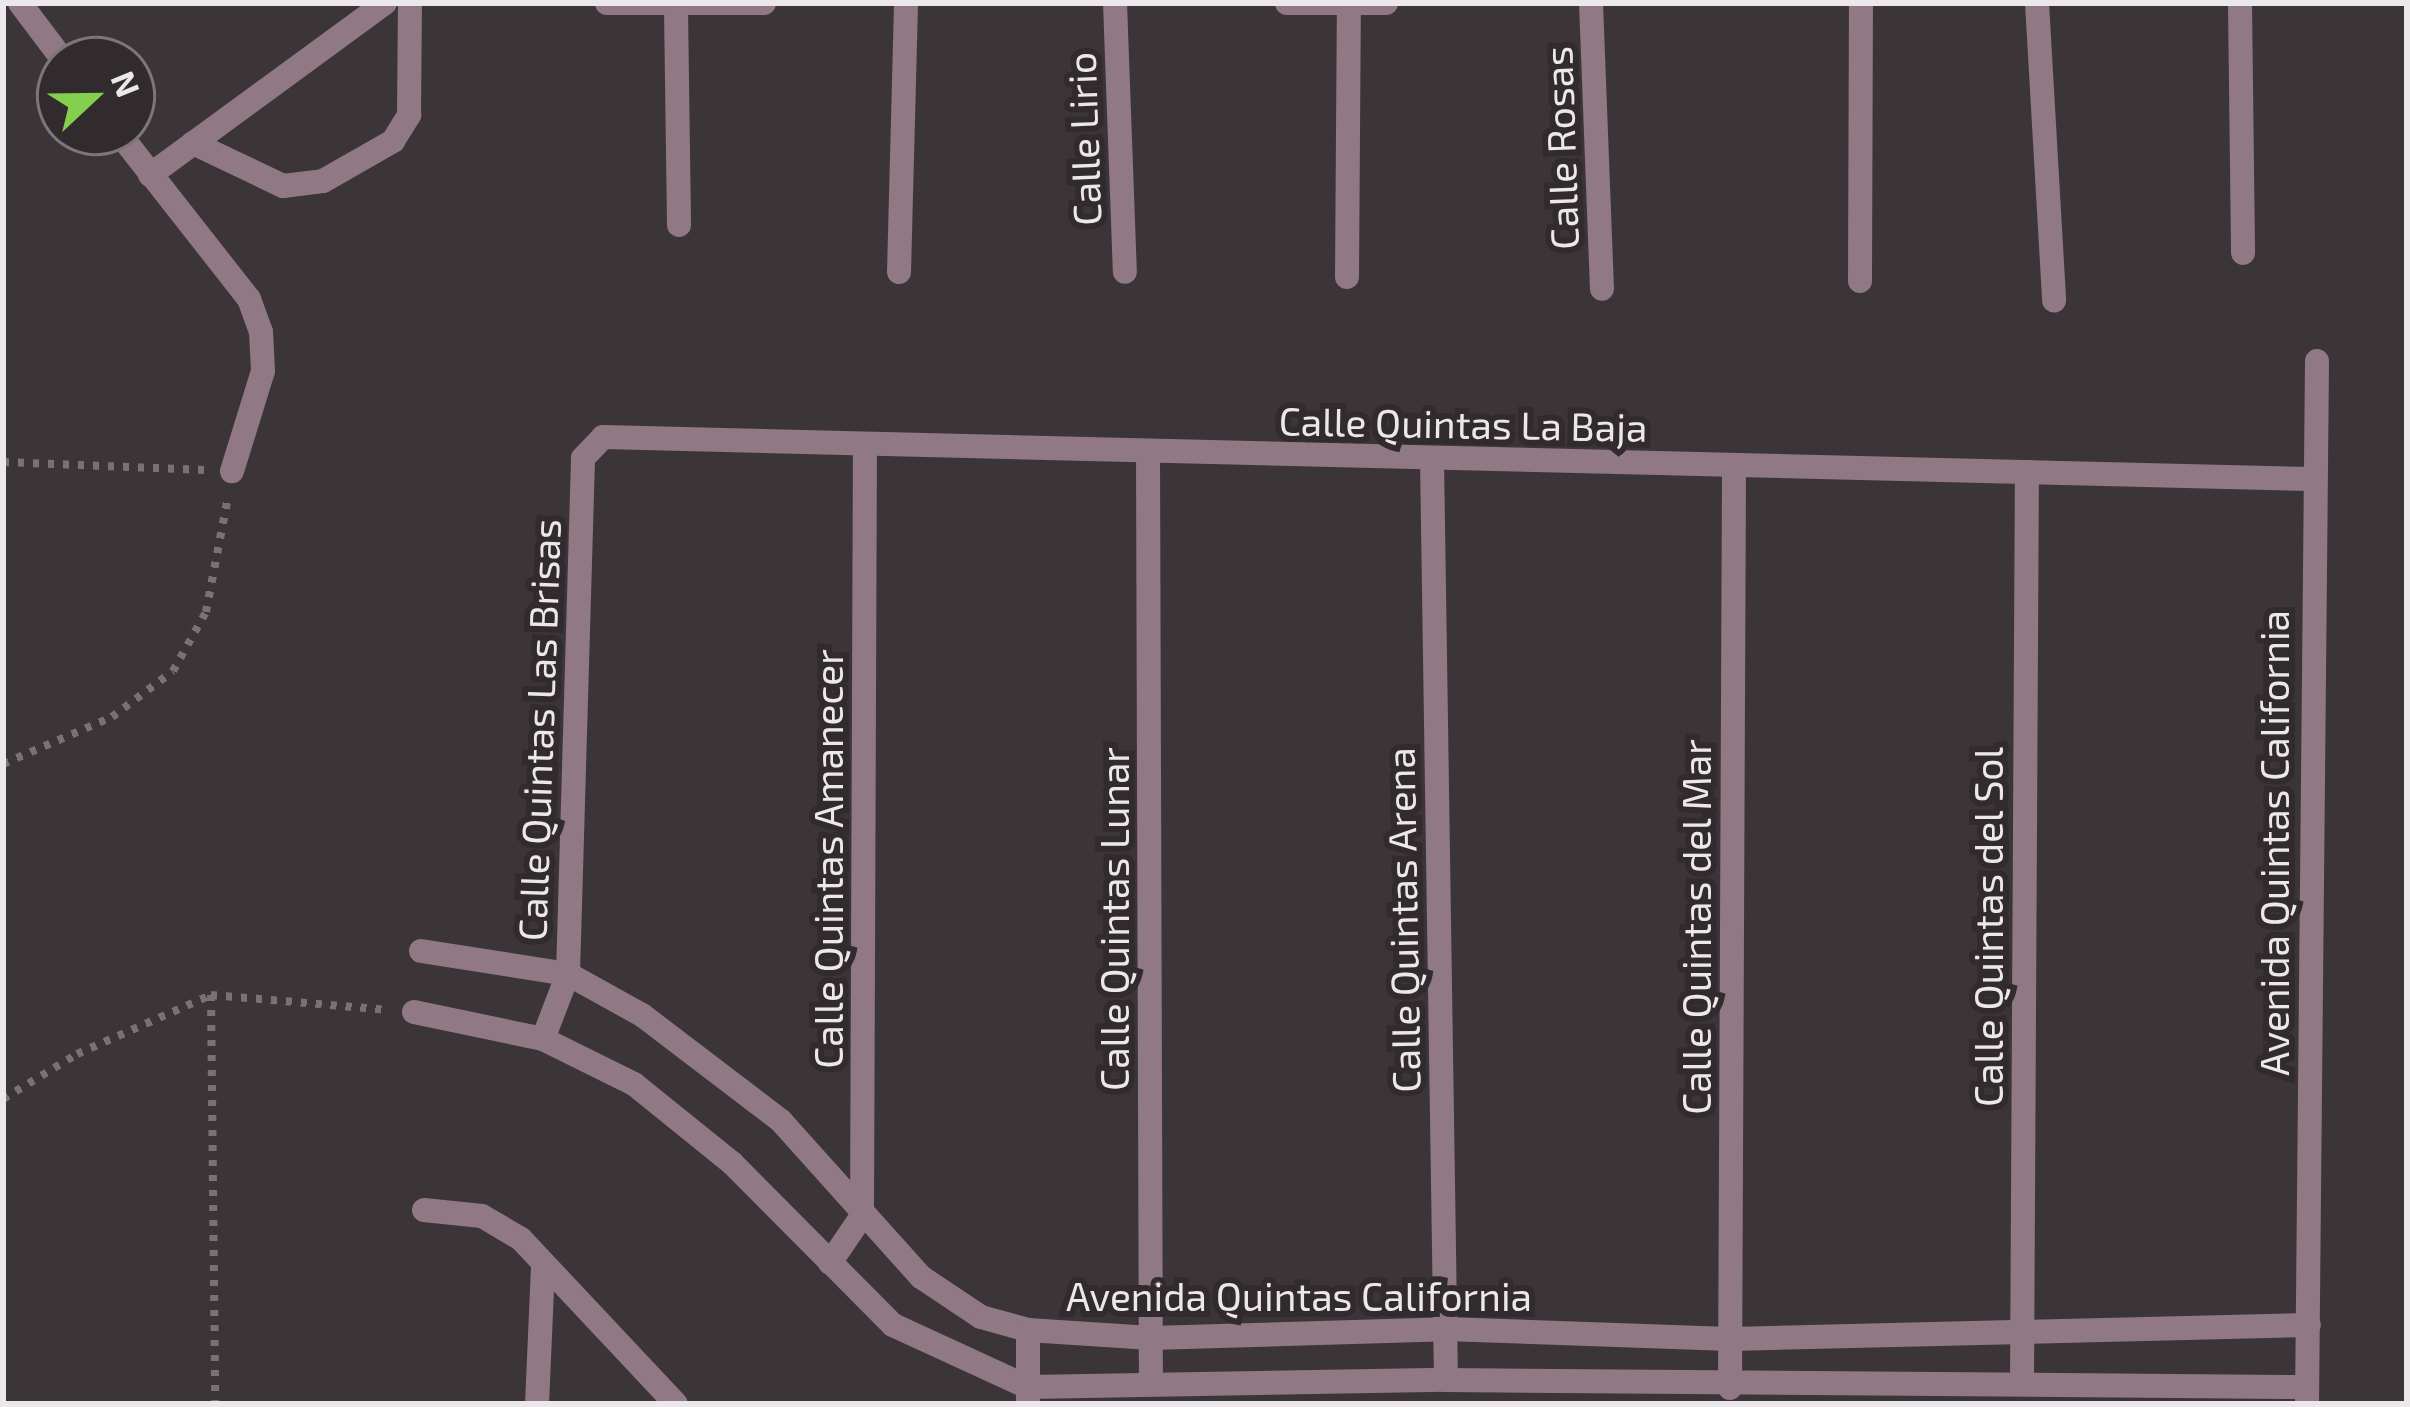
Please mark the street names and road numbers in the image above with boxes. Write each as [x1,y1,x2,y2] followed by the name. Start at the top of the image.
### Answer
[1534,45,1588,251] street label: Calle Rosas
[1058,51,1110,227] street label: Calle Lirio
[1278,397,1648,451] street label: Calle Quintas La Baja
[508,518,570,942] street label: Calle Quintas Las Brisas
[2251,610,2297,1076] street label: Avenida Quintas California
[805,649,851,1069] street label: Calle Quintas Amanecer
[1673,739,1719,1115] street label: Calle Quintas del Mar
[1377,746,1429,1094] street label: Calle Quintas Arena
[1965,746,2011,1108] street label: Calle Quintas del Sol
[1091,747,1137,1091] street label: Calle Quintas Lunar
[1066,1273,1532,1319] street label: Avenida Quintas California

